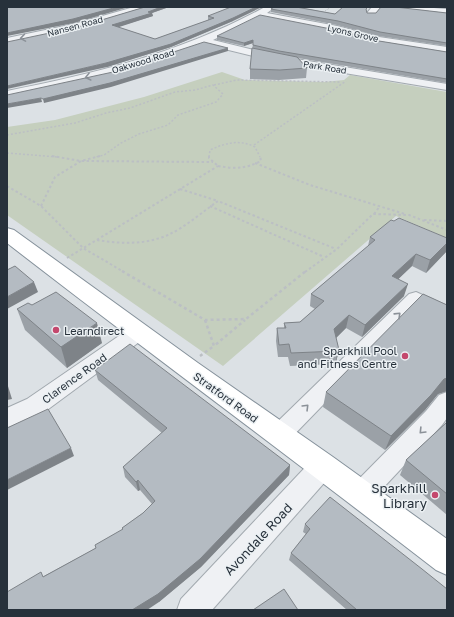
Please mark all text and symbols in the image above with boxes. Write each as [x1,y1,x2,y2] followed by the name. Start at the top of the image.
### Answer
[46,13,104,39] street label: Nansen Road
[326,22,380,44] street label: Lyons Grove
[20,33,26,42] one-way arrow
[110,46,176,76] street label: Oakwood Road
[303,58,347,76] street label: Park Road
[84,72,91,80] one-way arrow
[393,313,401,320] one-way arrow
[64,324,124,337] place label: Learndirect
[51,325,61,335] marker: Learndirect
[298,344,397,370] place label: Sparkhill Pool and Fitness Centre
[39,350,109,406] street label: Clarence Road
[400,351,410,361] marker: Sparkhill Pool and Fitness Centre
[191,369,261,425] street label: Stratford Road
[301,404,309,412] one-way arrow
[419,426,427,434] one-way arrow
[371,480,428,511] place label: Sparkhill Library
[430,490,440,500] marker: Sparkhill Library
[221,500,295,578] street label: Avondale Road

